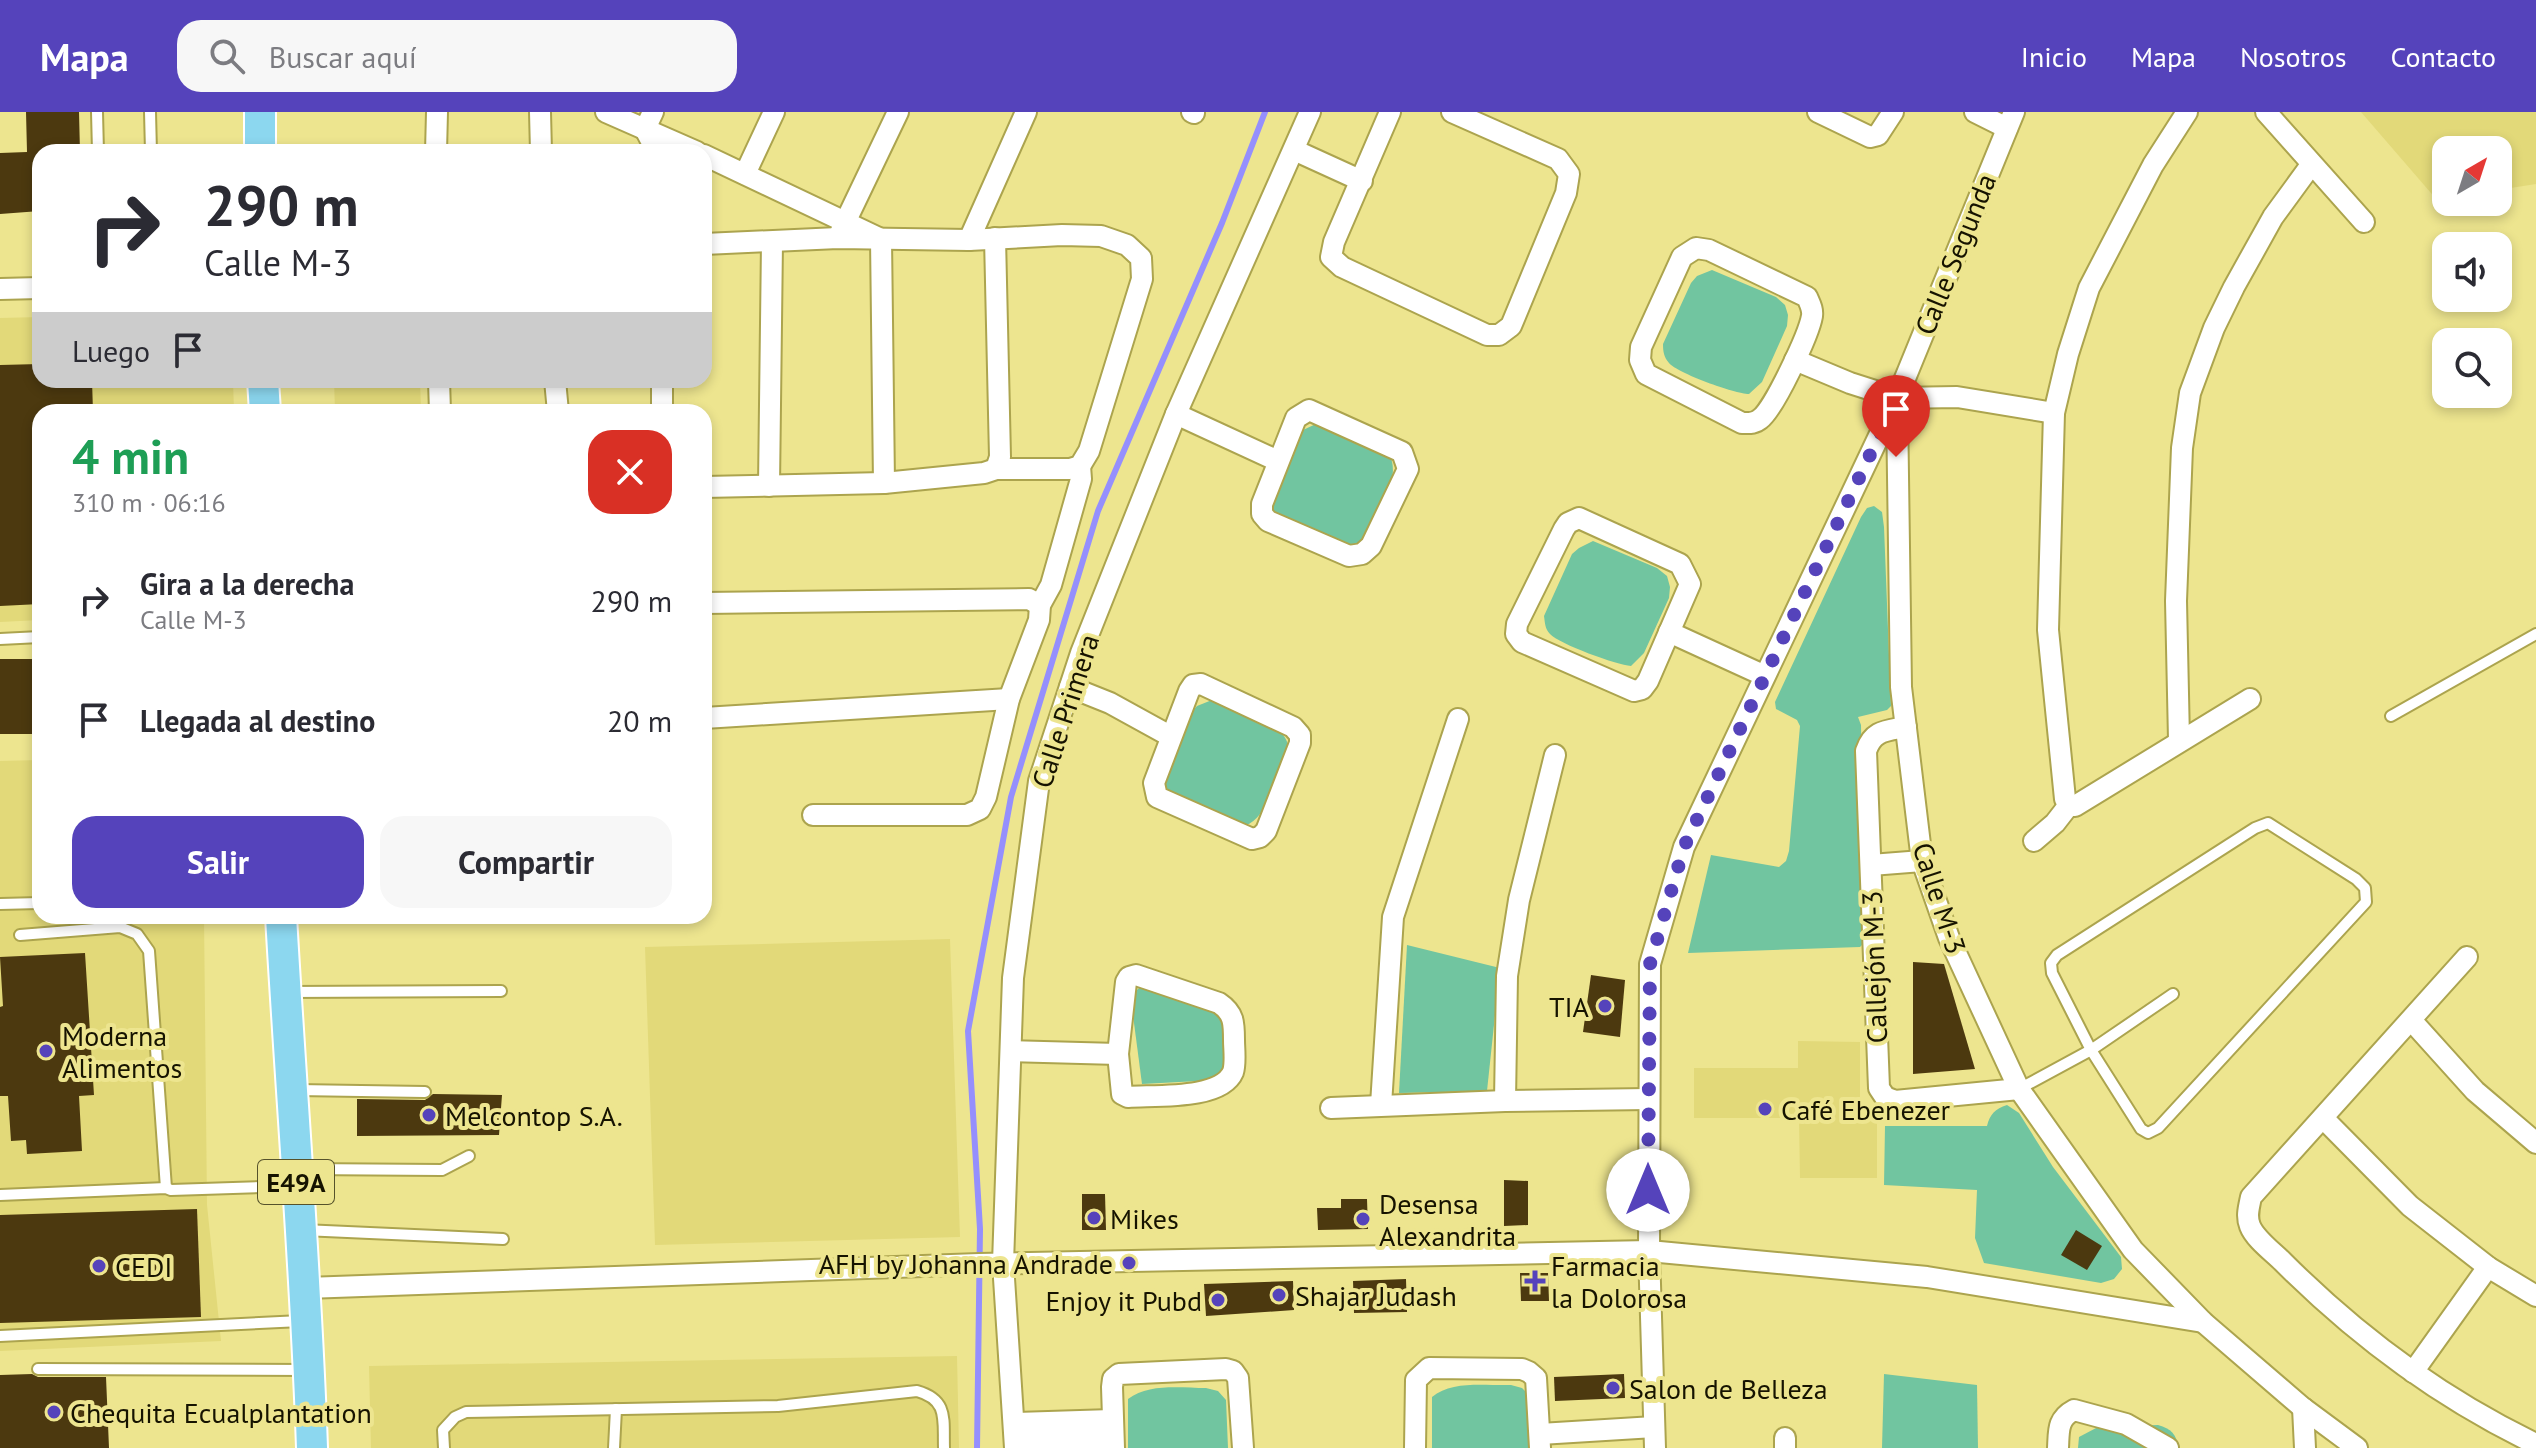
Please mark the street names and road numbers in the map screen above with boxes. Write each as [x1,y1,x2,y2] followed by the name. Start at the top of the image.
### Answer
[1906,168,2004,340] street label: Calle Segunda
[1023,629,1107,793] street label: Calle Primera
[1905,838,1975,958] street label: Calle M-3
[1853,890,1895,1044] street label: Callejón M-3
[258,1160,334,1204] road number: E49A

